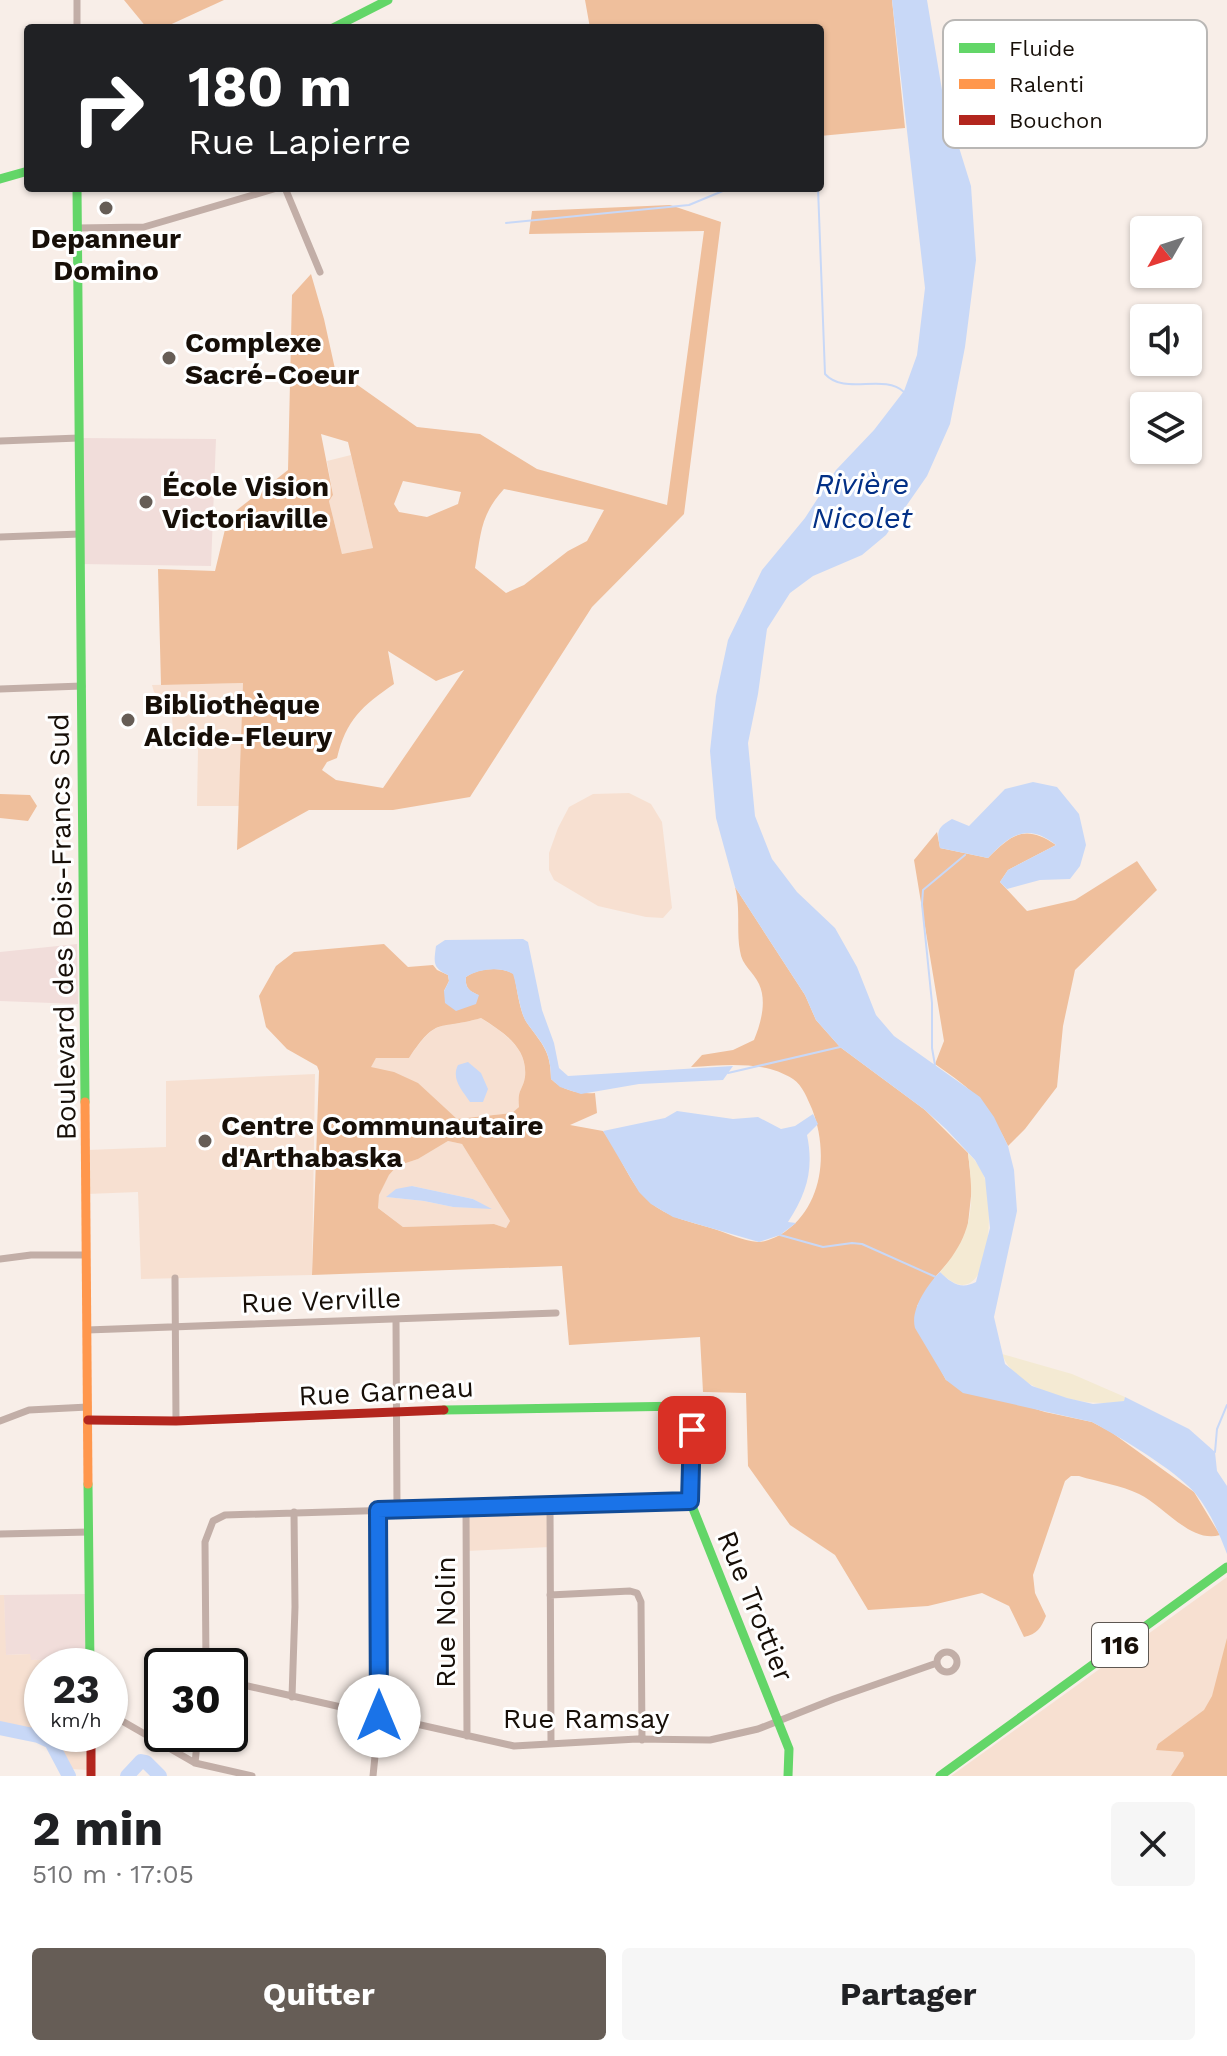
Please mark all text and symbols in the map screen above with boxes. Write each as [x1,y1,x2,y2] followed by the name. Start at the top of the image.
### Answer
[943,20,1207,148] legend
[1009,36,1075,61] text: Fluide
[188,54,352,120] text: 180 m
[56,56,160,160] icon: right
[1009,72,1084,97] text: Ralenti
[1009,108,1103,133] text: Bouchon
[188,121,411,163] text: Rue Lapierre
[97,199,115,217] marker: Depanneur Domino
[1130,216,1202,288] north arrow
[1130,216,1202,464] map controls
[31,222,181,287] place label: Depanneur Domino
[1130,304,1202,376] button: sound
[185,326,359,391] place label: Complexe Sacré-Coeur
[160,349,178,367] marker: Complexe Sacré-Coeur
[1130,392,1202,464] button: layers
[812,466,913,535] water label: Rivière Nicolet
[162,470,329,535] place label: École Vision Victoriaville
[137,493,155,511] marker: École Vision Victoriaville
[144,688,333,753] place label: Bibliothèque Alcide-Fleury
[119,711,137,729] marker: Bibliothèque Alcide-Fleury
[42,713,83,1141] street label: Boulevard des Bois-Francs Sud
[221,1109,544,1174] place label: Centre Communautaire d'Arthabaska
[196,1132,214,1150] marker: Centre Communautaire d'Arthabaska
[240,1281,402,1320] street label: Rue Verville
[298,1370,474,1413] street label: Rue Garneau
[658,1396,726,1464] pin
[670,1408,714,1452] icon: arrive
[710,1526,801,1686] street label: Rue Trottier
[429,1556,462,1688] street label: Rue Nolin
[1092,1623,1148,1667] road number: 116
[144,1648,248,1752] speed limit sign: 30
[52,1666,100,1713] text: 23
[337,1674,421,1758] position arrow
[503,1702,670,1735] street label: Rue Ramsay
[50,1708,102,1732] text: km/h
[32,1800,163,1857] text: 2 min
[1111,1802,1195,1886] button: close
[32,1859,194,1889] text: 510 m · 17:05
[32,1948,606,2040] button: Quitter
[622,1948,1195,2040] button: Partager

